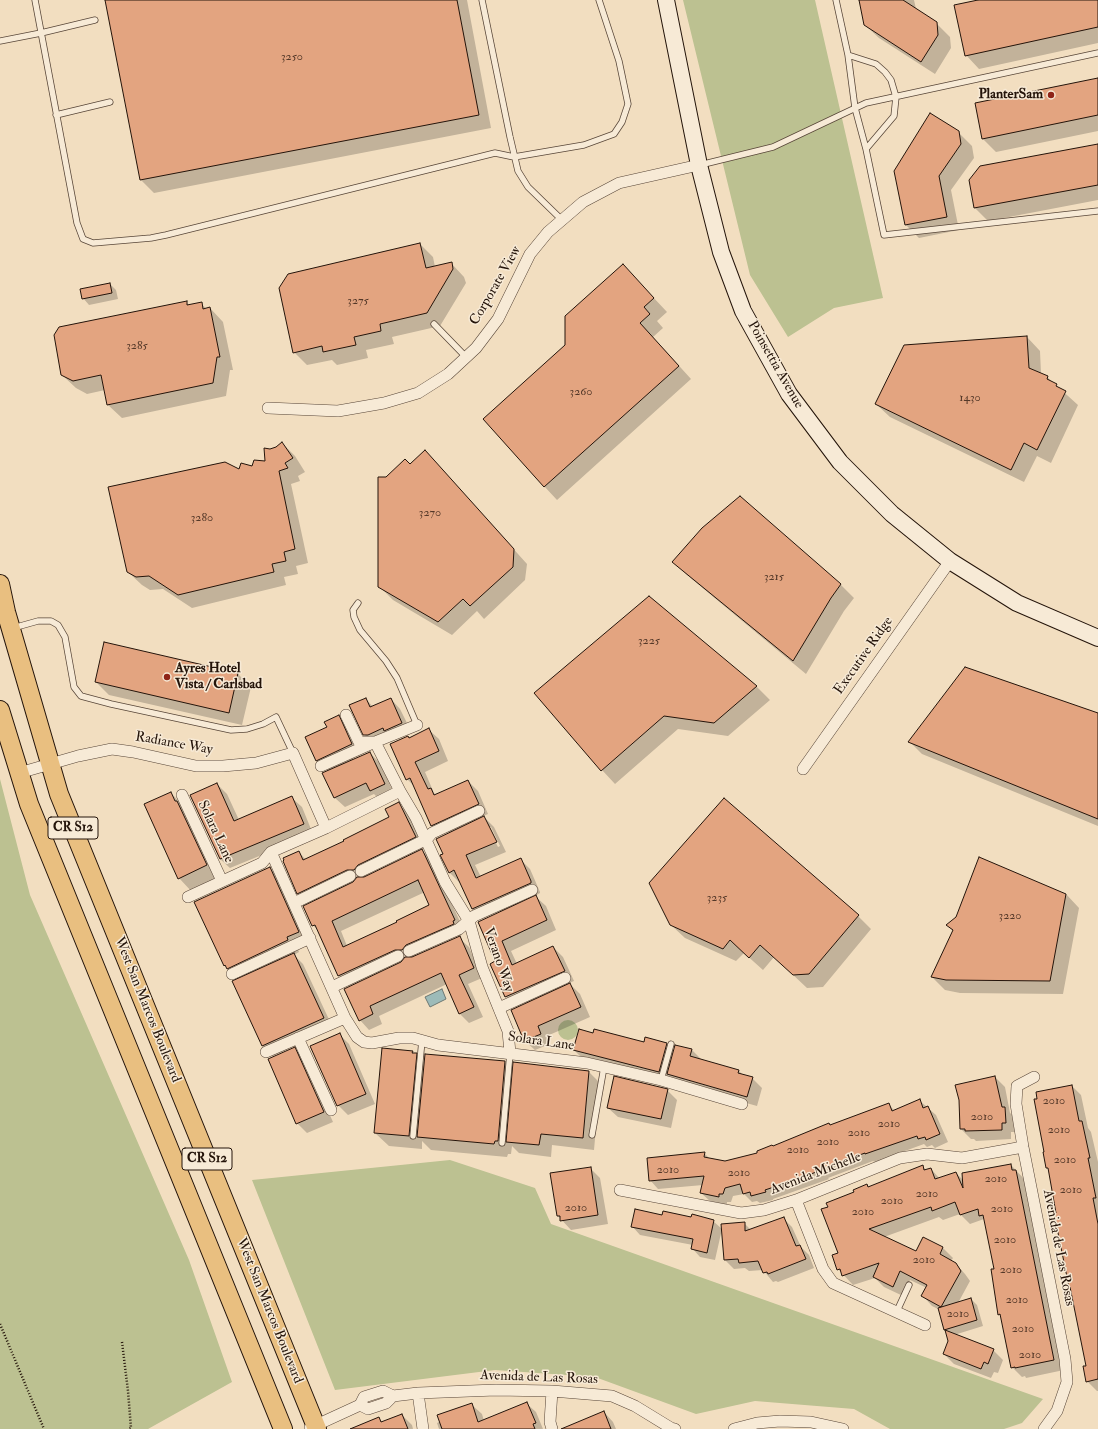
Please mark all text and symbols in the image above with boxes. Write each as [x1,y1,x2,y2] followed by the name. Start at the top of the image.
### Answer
[281,50,303,64] house number: 3250
[978,87,1043,103] place label: PlanterSam
[1046,90,1056,100] marker: PlanterSam
[467,244,525,328] street label: Corporate View
[347,294,369,308] house number: 3275
[743,318,807,412] street label: Poinsettia Avenue
[126,339,148,353] house number: 3285
[570,385,592,399] house number: 3260
[959,391,981,405] house number: 1430
[419,506,441,520] house number: 3270
[191,511,213,525] house number: 3280
[764,570,784,584] house number: 3215
[831,614,897,698] street label: Executive Ridge
[638,634,660,648] house number: 3225
[175,661,262,694] place label: Ayres Hotel Vista / Carlsbad
[162,672,172,682] marker: Ayres Hotel Vista / Carlsbad
[134,729,214,759] street label: Radiance Way
[193,798,237,866] street label: Solara Lane
[48,817,98,839] road number: CR S12
[707,891,727,905] house number: 3235
[999,909,1021,923] house number: 3220
[479,925,517,995] street label: Verano Way
[110,935,184,1085] street label: West San Marcos Boulevard
[507,1029,575,1055] street label: Solara Lane
[1043,1094,1065,1108] house number: 2010
[971,1110,993,1124] house number: 2010
[878,1117,900,1131] house number: 2010
[1048,1123,1070,1137] house number: 2010
[848,1126,870,1140] house number: 2010
[817,1135,839,1149] house number: 2010
[787,1143,809,1157] house number: 2010
[182,1148,232,1170] road number: CR S12
[768,1149,864,1199] street label: Avenida Michelle
[1054,1153,1076,1167] house number: 2010
[657,1163,679,1177] house number: 2010
[728,1166,750,1180] house number: 2010
[985,1172,1007,1186] house number: 2010
[1060,1183,1082,1197] house number: 2010
[916,1187,938,1201] house number: 2010
[1038,1188,1078,1308] street label: Avenida de Las Rosas
[881,1194,903,1208] house number: 2010
[565,1201,587,1215] house number: 2010
[991,1202,1013,1216] house number: 2010
[852,1205,874,1219] house number: 2010
[994,1233,1016,1247] house number: 2010
[232,1236,306,1386] street label: West San Marcos Boulevard
[913,1253,935,1267] house number: 2010
[1000,1263,1022,1277] house number: 2010
[1006,1293,1028,1307] house number: 2010
[947,1307,969,1321] house number: 2010
[1012,1322,1034,1336] house number: 2010
[1019,1348,1041,1362] house number: 2010
[480,1368,598,1388] street label: Avenida de Las Rosas

